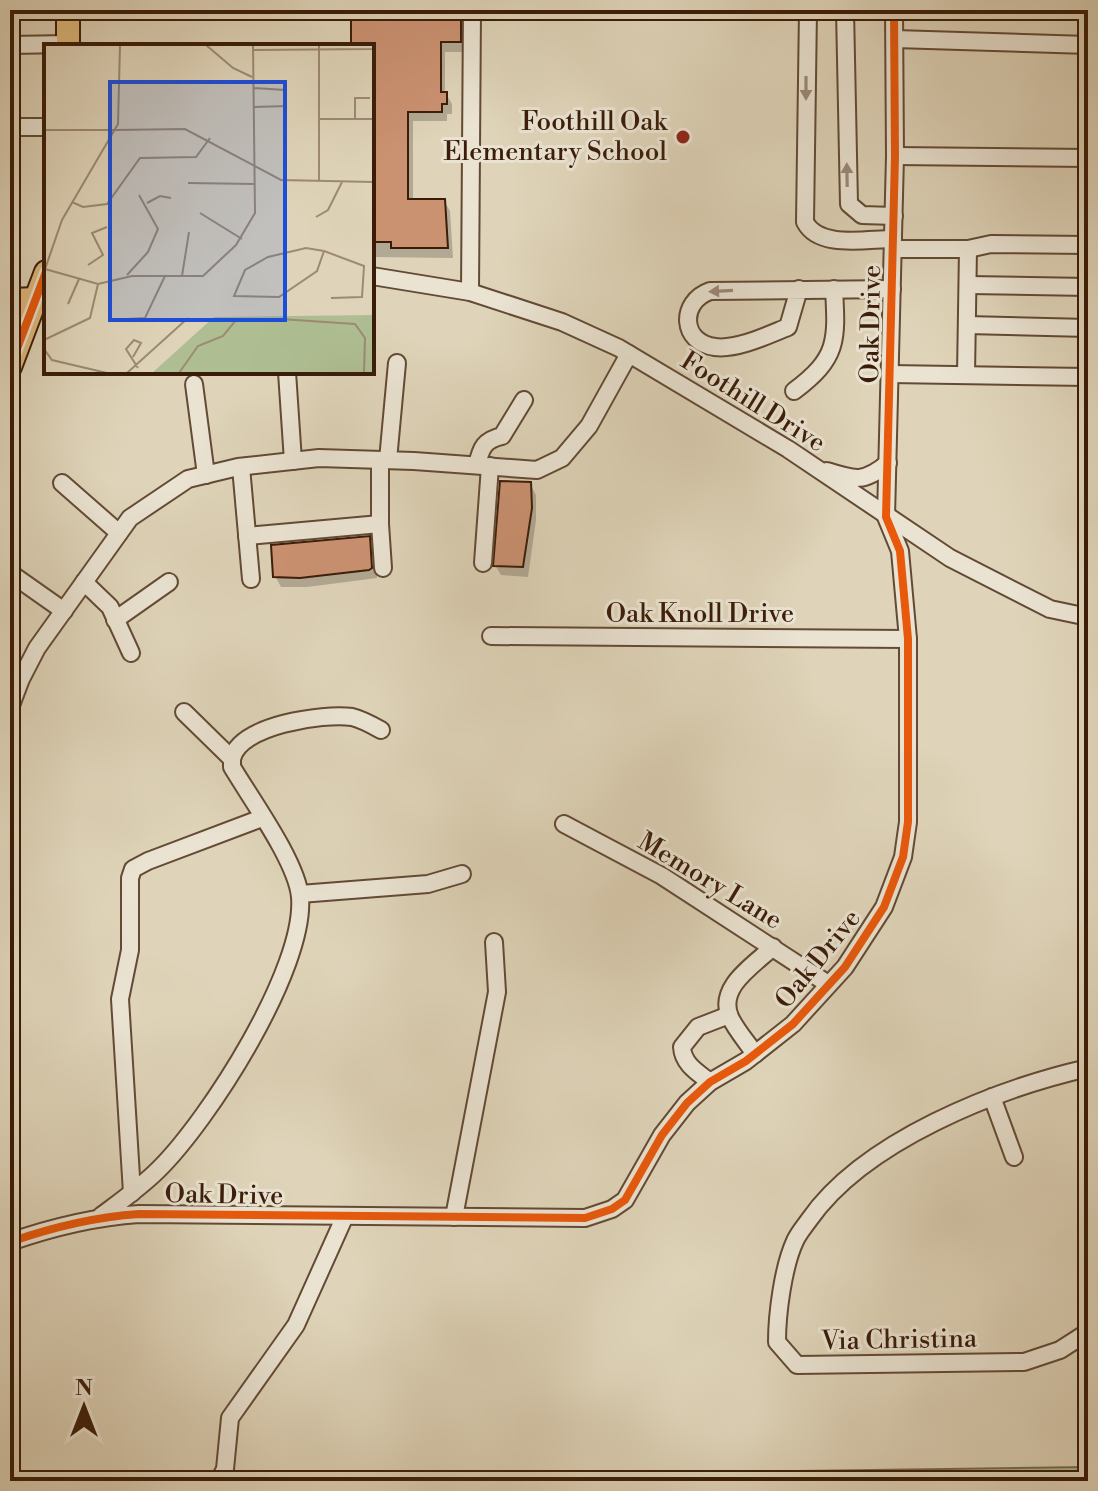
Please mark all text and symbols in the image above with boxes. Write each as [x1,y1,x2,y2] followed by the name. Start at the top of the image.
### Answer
[44,44,374,374] inset map
[800,76,812,101] one-way arrow
[444,106,668,168] place label: Foothill Oak Elementary School
[674,128,692,146] marker: Foothill Oak Elementary School
[841,162,854,187] one-way arrow
[854,264,888,384] street label: Oak Drive
[708,285,733,298] one-way arrow
[675,345,831,459] street label: Foothill Drive
[606,598,794,630] street label: Oak Knoll Drive
[632,825,788,937] street label: Memory Lane
[768,903,868,1015] street label: Oak Drive
[164,1178,284,1212] street label: Oak Drive
[820,1323,978,1357] street label: Via Christina
[44,1367,124,1447] north arrow
[75,1375,93,1402] text: N

